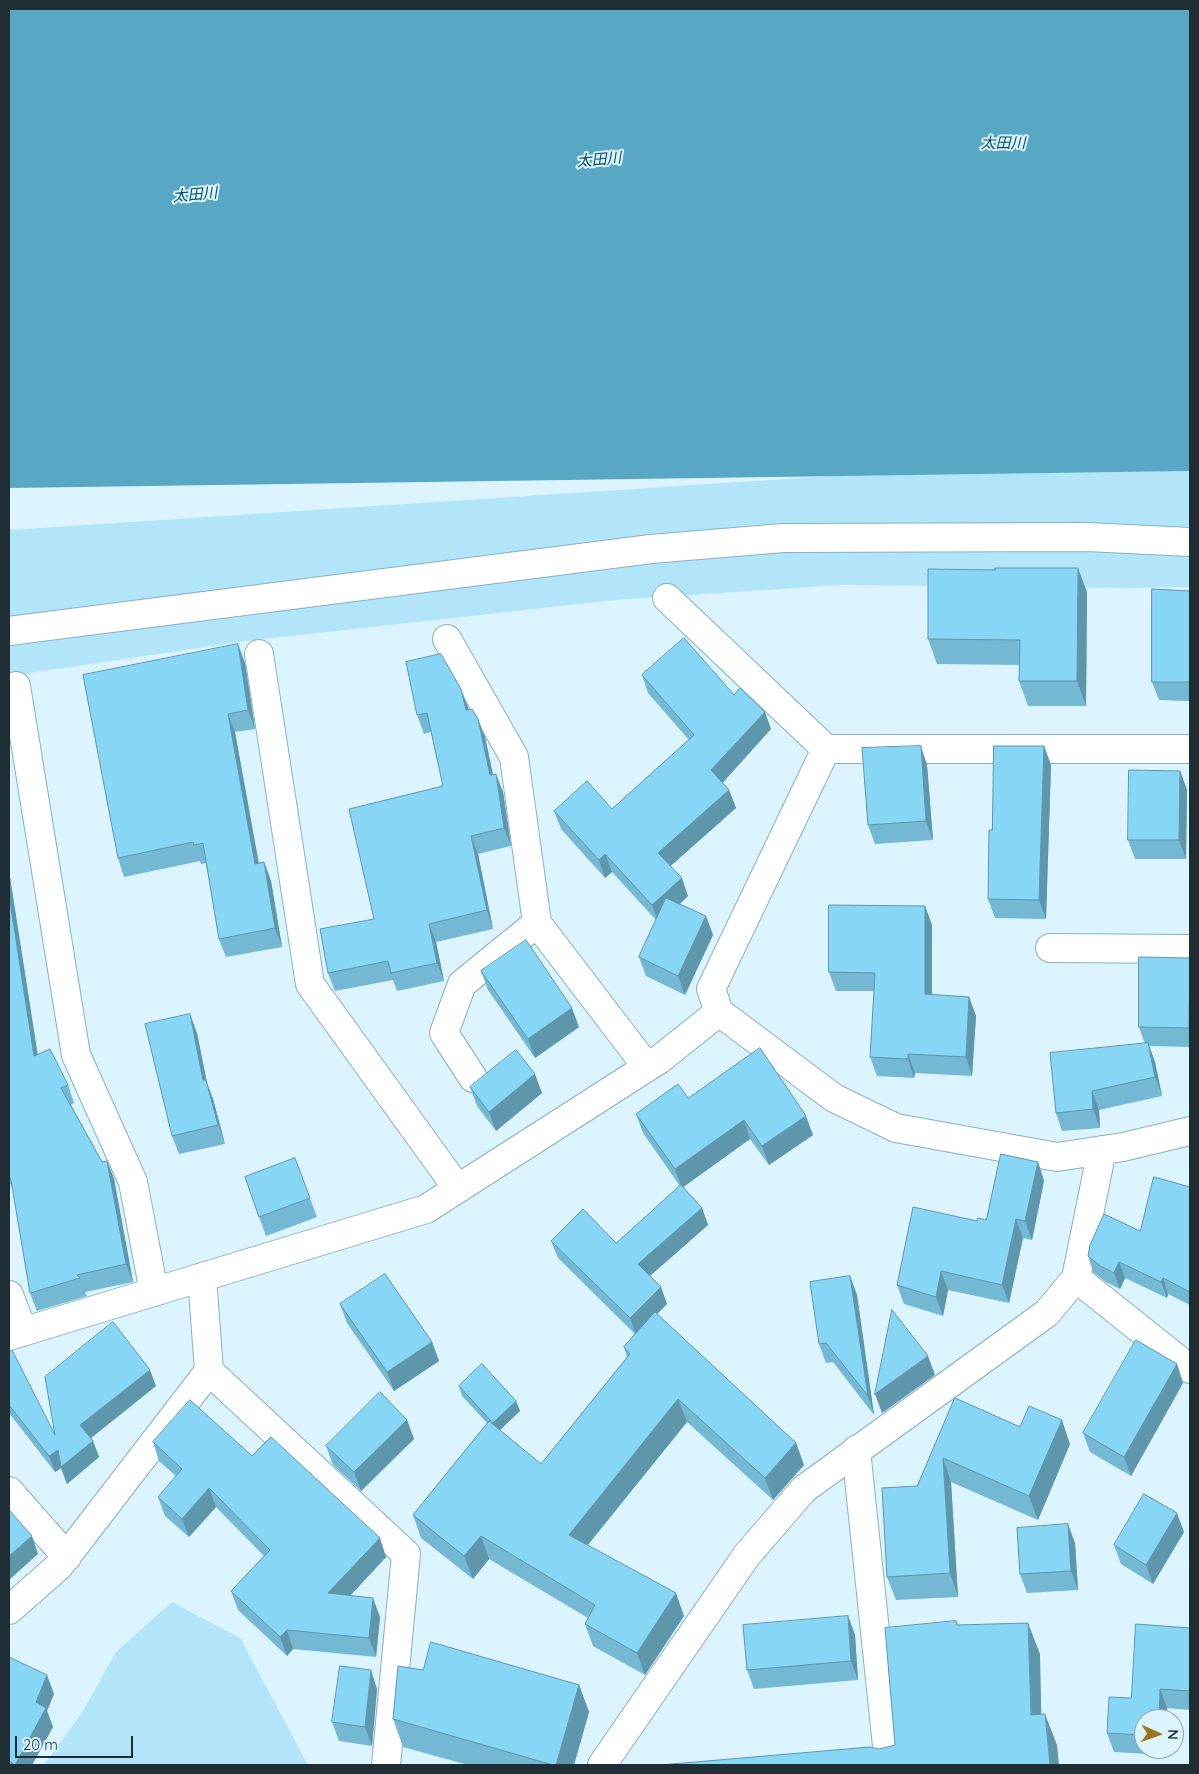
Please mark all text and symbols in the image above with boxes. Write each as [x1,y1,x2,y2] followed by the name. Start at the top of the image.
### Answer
[981,134,1025,152] water label: 太田川
[576,149,622,171] water label: 太田川
[172,184,218,206] water label: 太田川
[1134,1709,1184,1759] north arrow
[18,1726,135,1758] scale bar
[1164,1729,1182,1740] text: N
[23,1735,58,1754] text: 20 m

